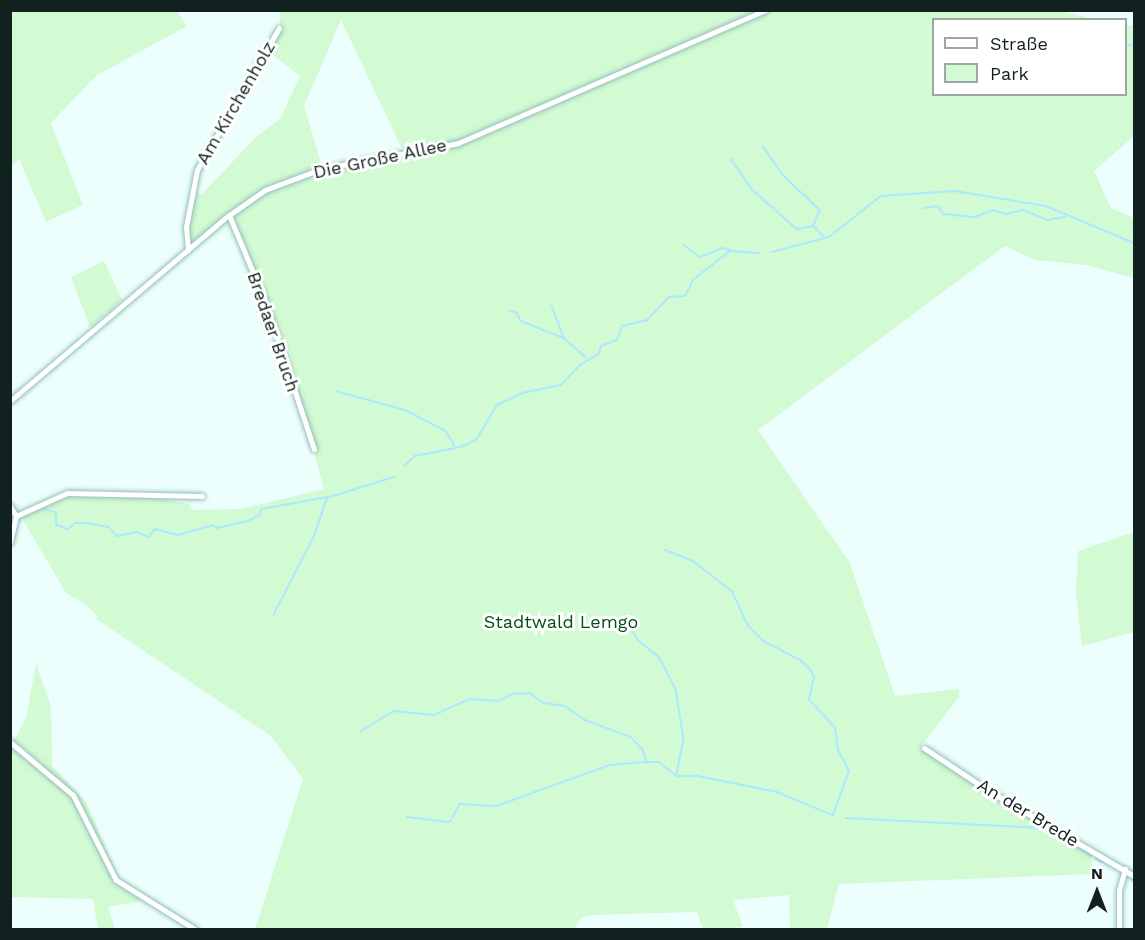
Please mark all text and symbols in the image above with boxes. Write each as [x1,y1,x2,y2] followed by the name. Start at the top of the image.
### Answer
[932,18,1127,96] legend
[990,33,1048,54] text: Straße
[192,38,280,168] street label: Am Kirchenholz
[990,63,1029,84] text: Park
[311,134,449,184] street label: Die Große Allee
[242,269,304,395] street label: Bredaer Bruch
[484,611,638,633] park label: Stadtwald Lemgo
[973,774,1083,852] street label: An der Brede
[1067,862,1127,922] north arrow
[1091,864,1103,883] text: N

